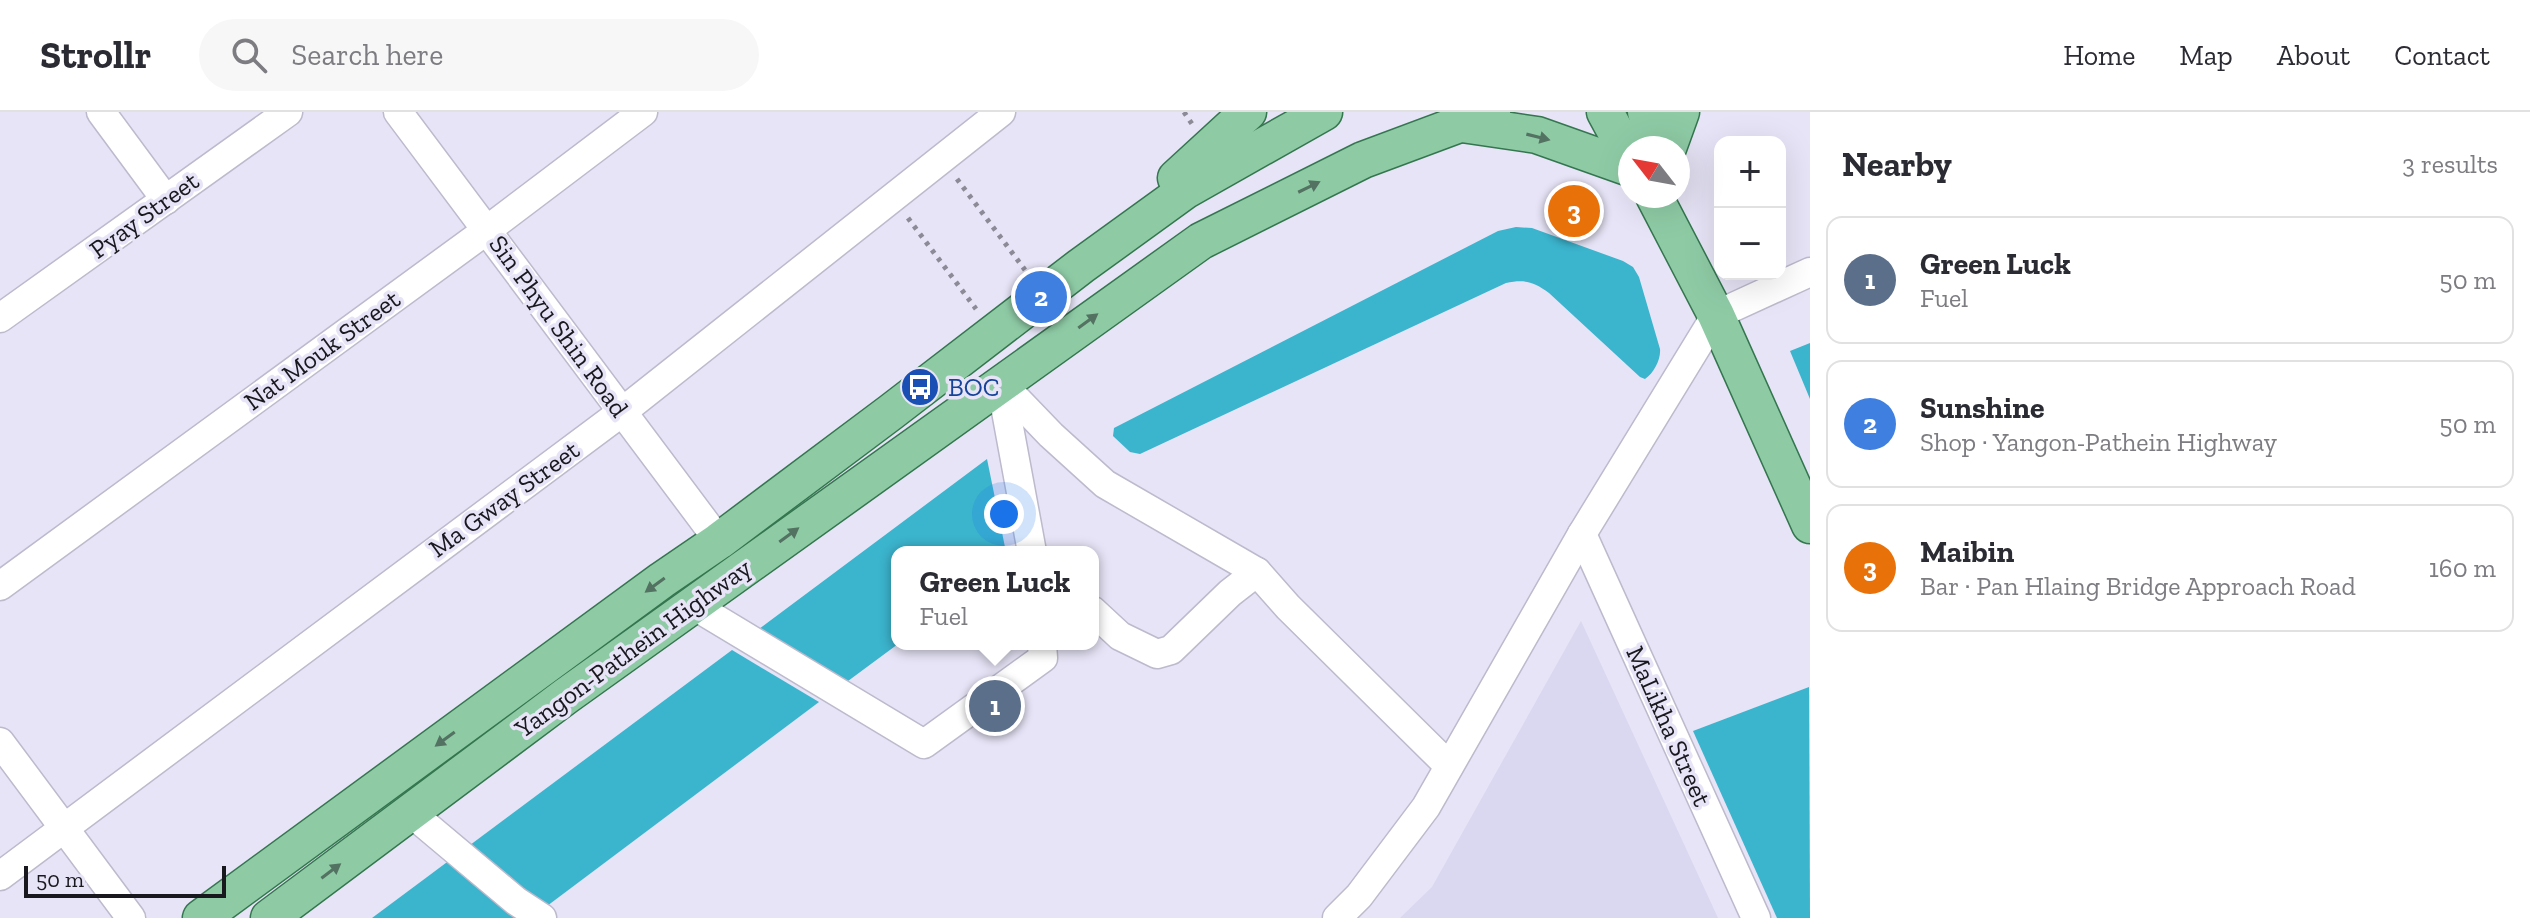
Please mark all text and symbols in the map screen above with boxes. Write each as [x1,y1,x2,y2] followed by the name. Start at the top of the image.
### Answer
[199,19,759,91] search box
[40,32,151,78] text: Strollr
[227,33,271,77] icon: search
[291,37,443,73] text: Search here
[2063,39,2135,72] text: Home
[2179,39,2233,72] text: Map
[2277,39,2350,72] text: About
[2394,39,2490,72] text: Contact
[1526,131,1551,143] one-way arrow
[1618,136,1690,208] north arrow
[1714,136,1786,280] map controls
[1714,136,1786,208] button: +
[1842,144,1952,185] text: Nearby
[2402,148,2498,180] text: 3 results
[83,164,205,265] street label: Pyay Street
[1297,180,1321,194] one-way arrow
[1548,181,1600,241] pin: 3
[1714,208,1786,280] button: −
[482,229,636,423] street label: Sin Phyu Shin Road
[1920,246,2071,282] text: Green Luck
[1865,264,1875,296] text: 1
[2439,264,2496,296] text: 50 m
[1015,267,1067,327] pin: 2
[1920,282,1968,314] text: Fuel
[238,283,406,417] street label: Nat Mouk Street
[1077,314,1098,330] one-way arrow
[899,366,941,408] bus stop icon: BOC
[948,371,999,403] place label: BOC
[1920,390,2045,426] text: Sunshine
[1863,408,1877,440] text: 2
[2439,408,2496,440] text: 50 m
[1920,426,2277,458] text: Shop · Yangon-Pathein Highway
[423,434,586,564] street label: Ma Gway Street
[984,494,1024,534] your location
[779,528,800,543] one-way arrow
[1920,534,2014,570] text: Maibin
[891,546,1099,650] popup
[508,551,758,745] street label: Yangon-Pathein Highway
[1863,552,1877,584] text: 3
[2429,552,2496,584] text: 160 m
[920,564,1070,600] text: Green Luck
[1920,570,2356,602] text: Bar · Pan Hlaing Bridge Approach Road
[644,577,666,593] one-way arrow
[920,600,968,632] text: Fuel
[1619,641,1719,811] street label: MaLikha Street
[969,676,1021,736] pin: 1
[435,731,456,746] one-way arrow
[24,862,226,898] scale bar
[321,864,342,880] one-way arrow
[36,866,84,893] text: 50 m

